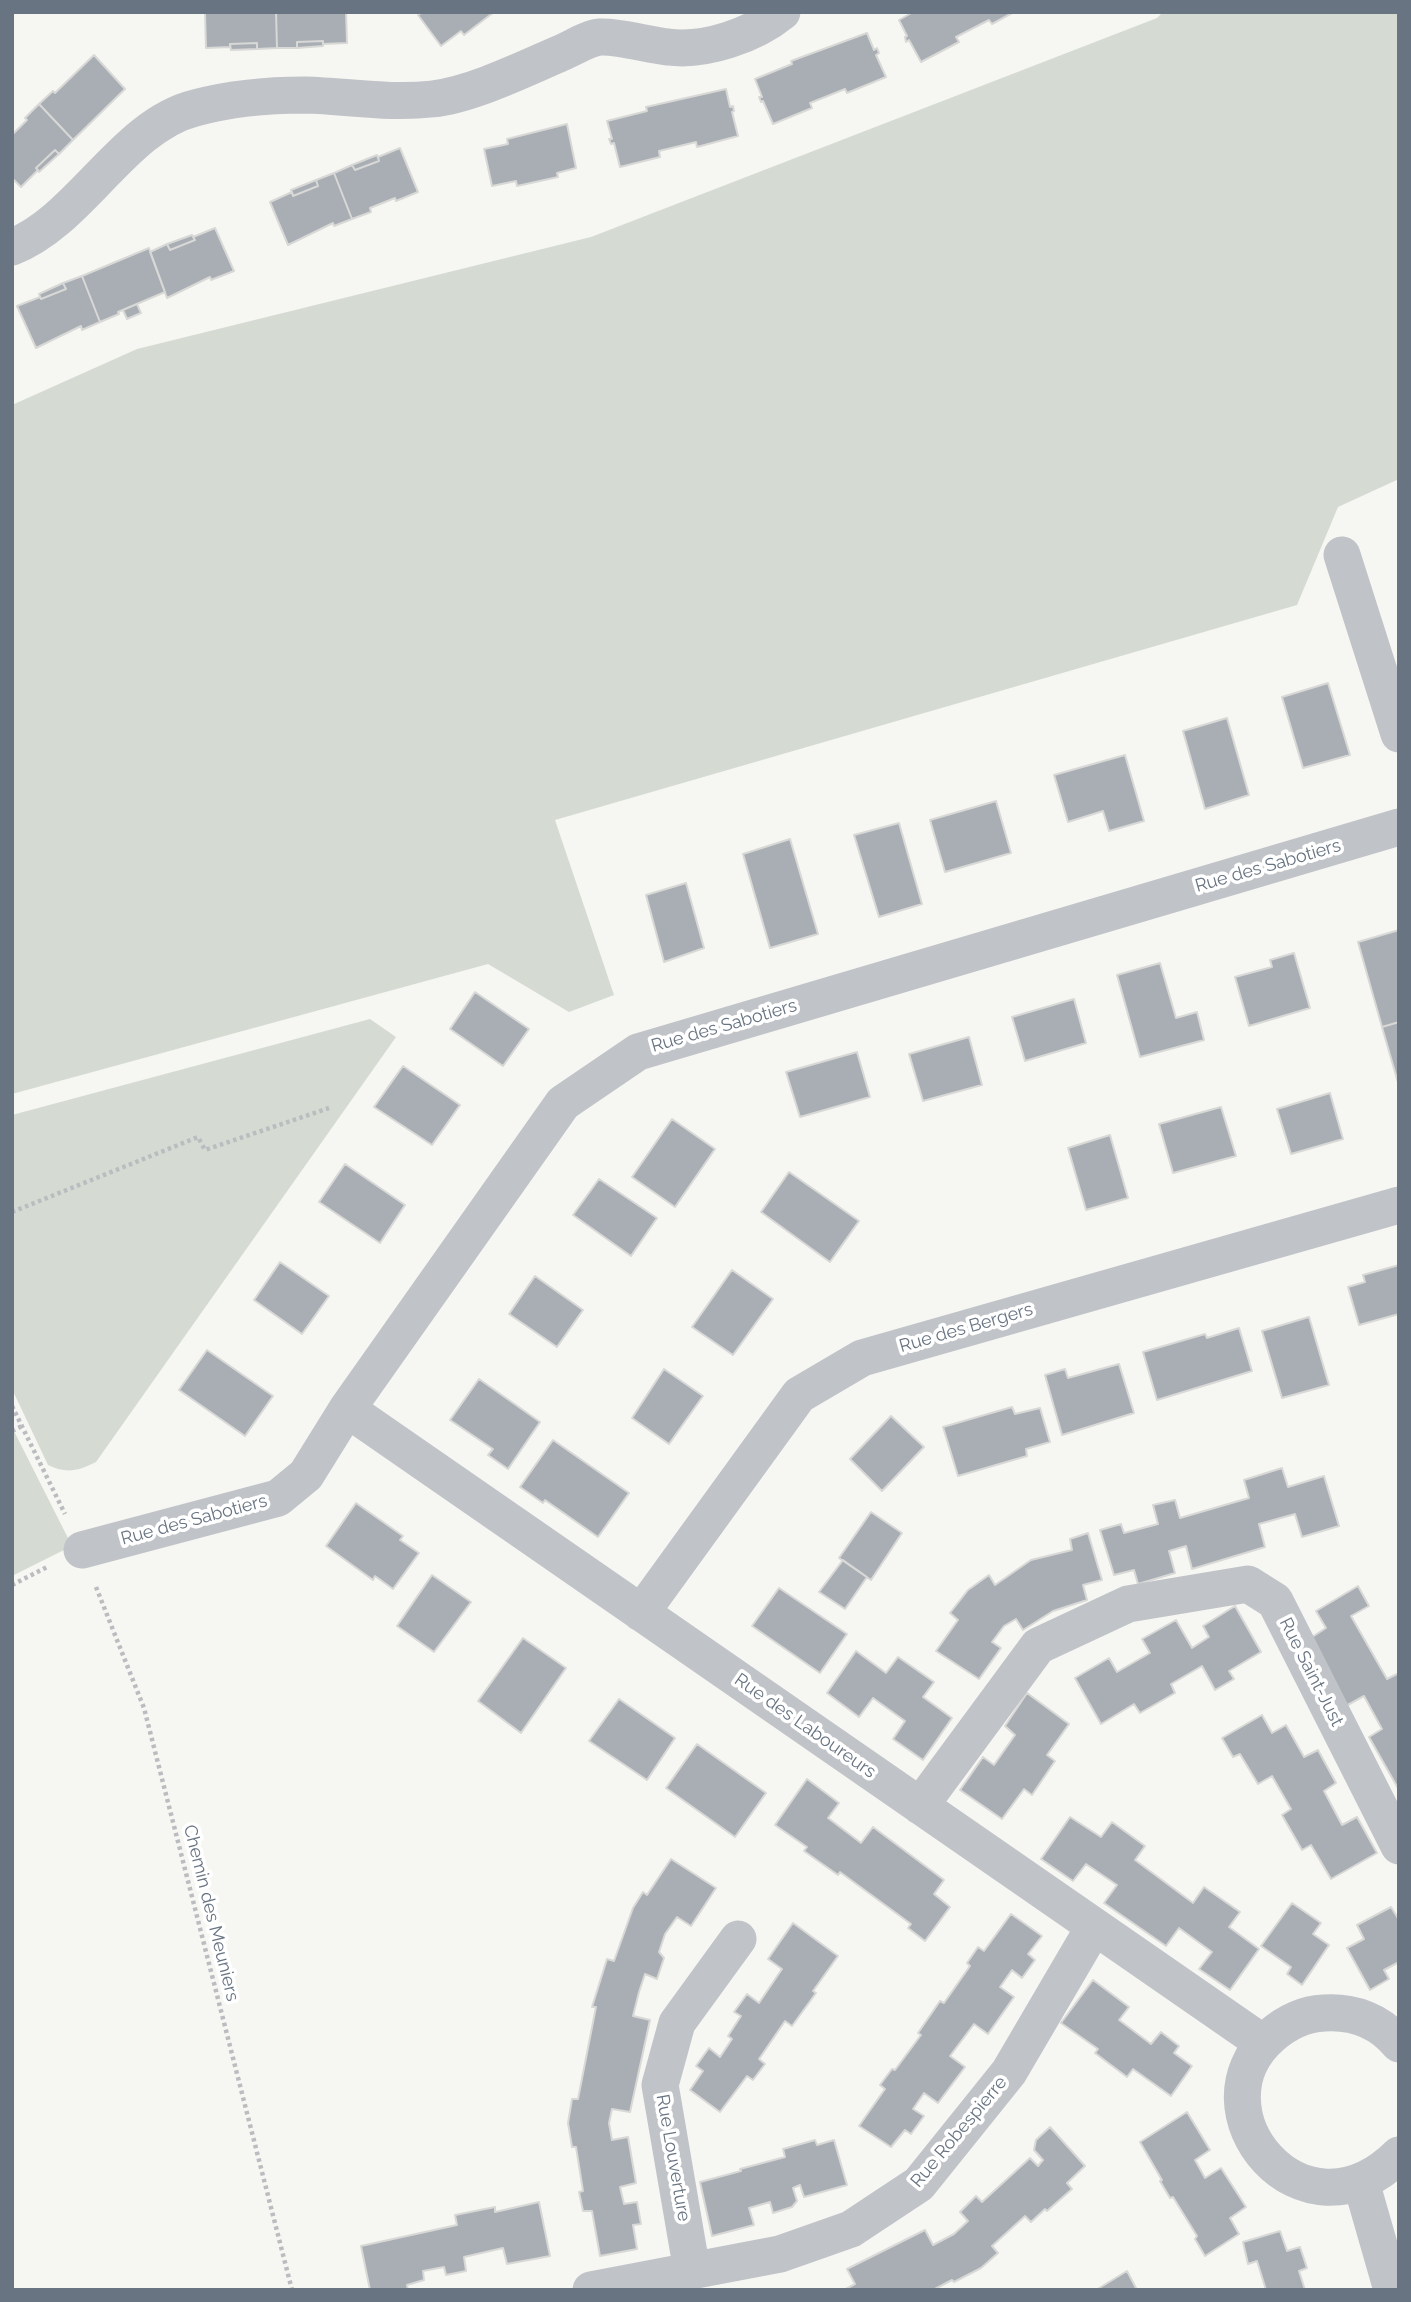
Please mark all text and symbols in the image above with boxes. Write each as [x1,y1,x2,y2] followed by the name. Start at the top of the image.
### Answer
[1193,835,1343,897] street label: Rue des Sabotiers
[649,995,799,1057] street label: Rue des Sabotiers
[897,1299,1035,1357] street label: Rue des Bergers
[119,1490,269,1550] street label: Rue des Sabotiers
[1274,1614,1348,1730] street label: Rue Saint-Just
[730,1669,880,1783] street label: Rue des Laboureurs
[179,1823,243,2003] street label: Chemin des Meuniers
[906,2072,1012,2192] street label: Rue Robespierre
[651,2093,695,2223] street label: Rue Louverture

